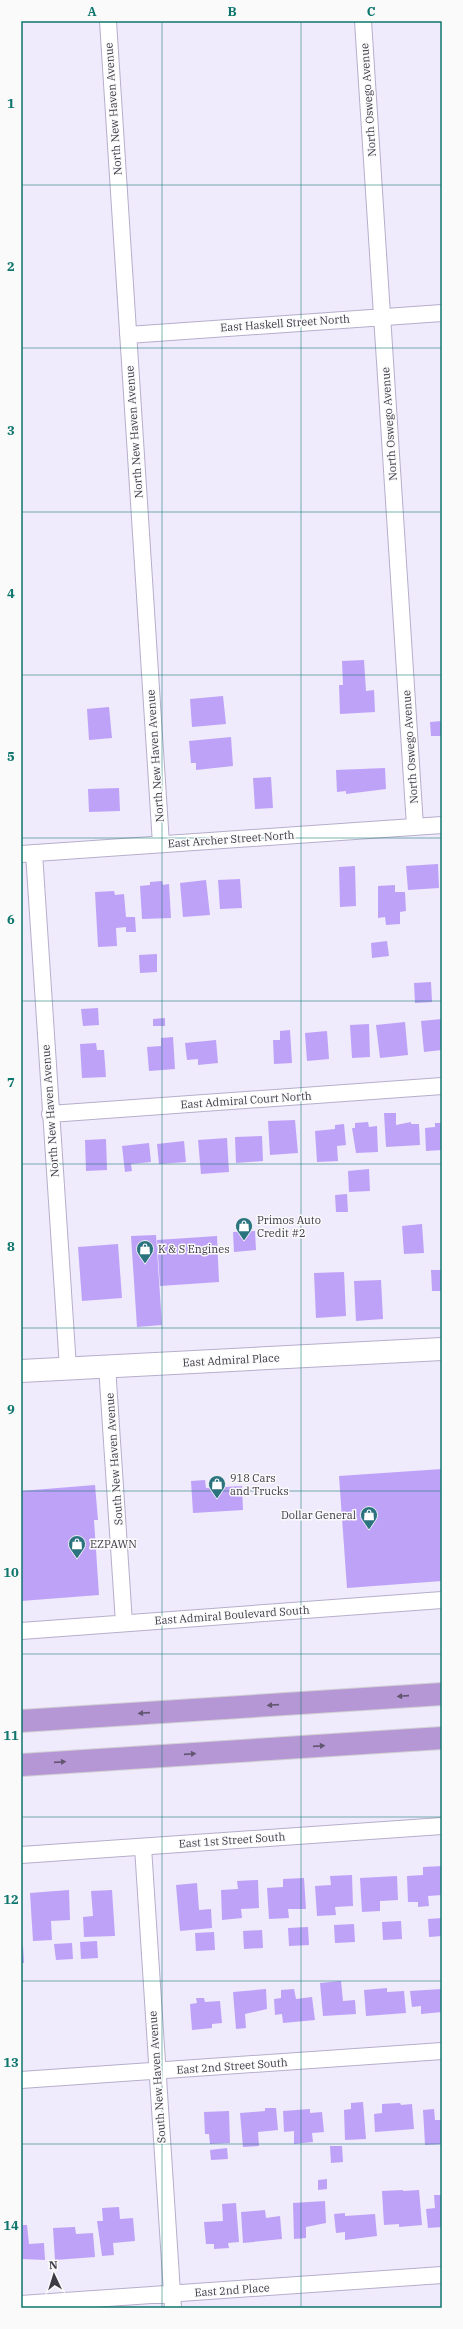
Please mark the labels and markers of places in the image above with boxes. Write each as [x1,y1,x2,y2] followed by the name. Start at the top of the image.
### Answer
[257,1213,321,1240] place label: Primos Auto Credit #2
[234,1216,254,1241] shop icon: Primos Auto Credit #2
[135,1239,155,1264] shop icon: K & S Engines
[158,1242,230,1256] place label: K & S Engines
[230,1471,289,1498] place label: 918 Cars and Trucks
[207,1474,227,1499] shop icon: 918 Cars and Trucks
[359,1505,379,1530] shop icon: Dollar General
[281,1508,356,1522] place label: Dollar General
[67,1534,87,1559] shop icon: EZPAWN
[90,1537,137,1551] place label: EZPAWN

